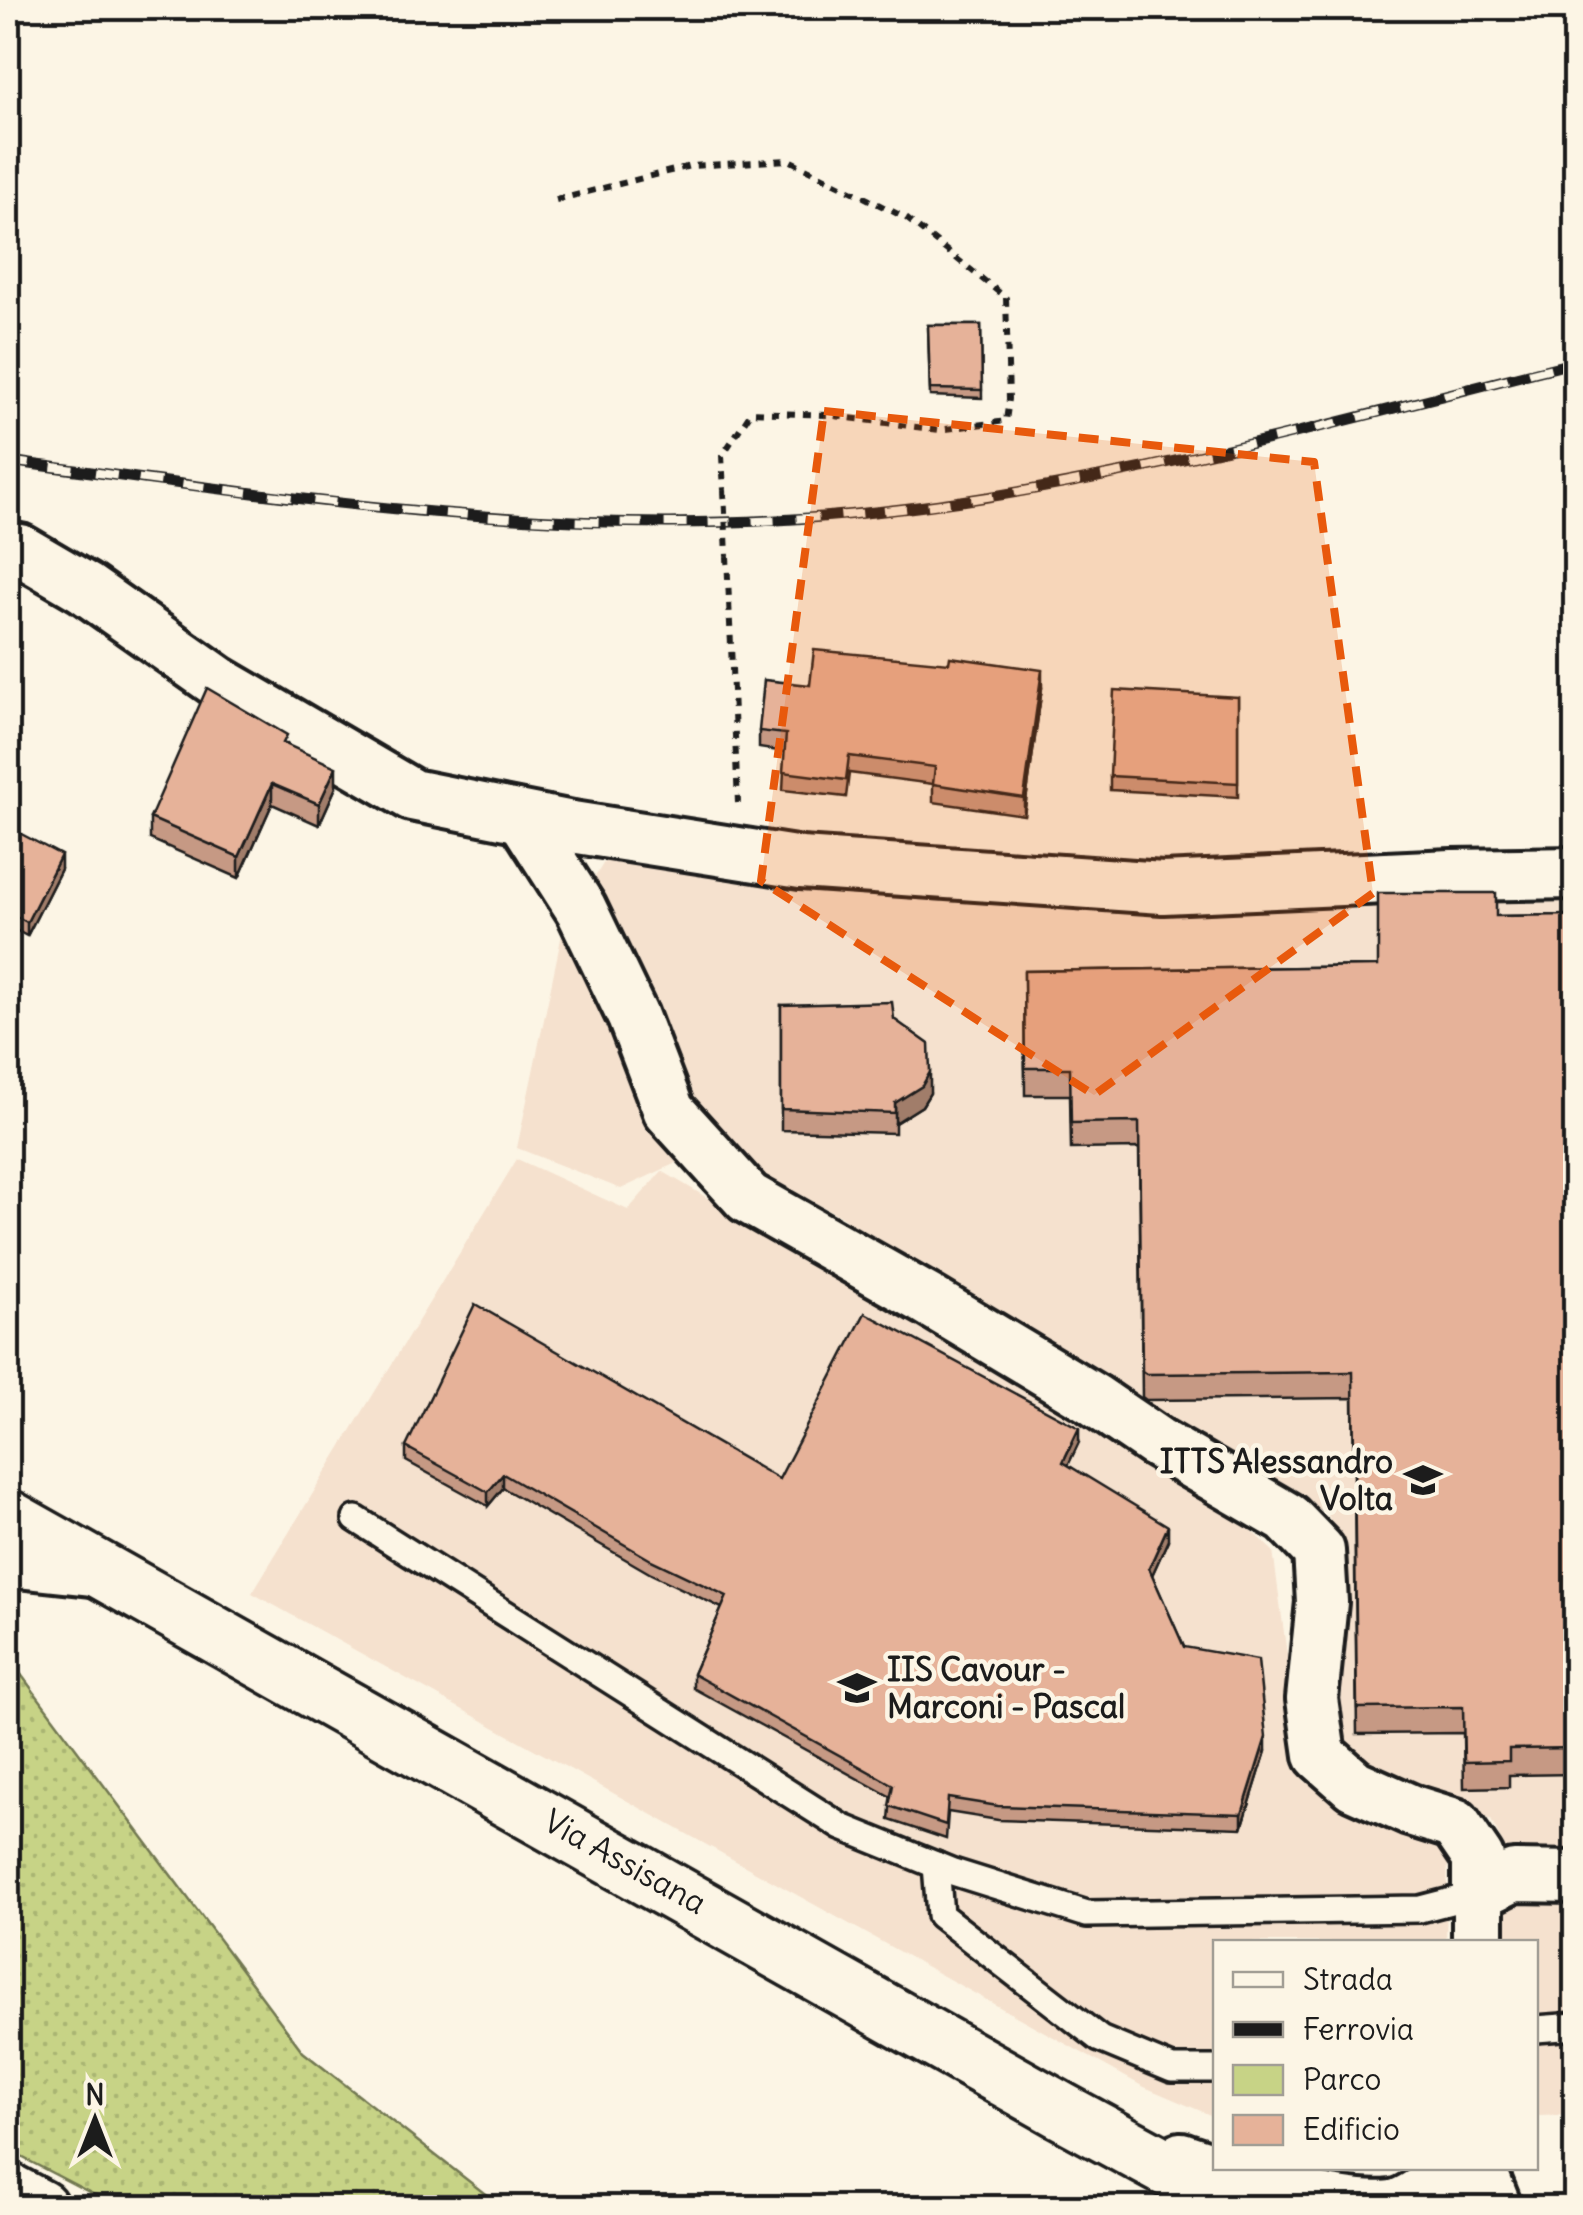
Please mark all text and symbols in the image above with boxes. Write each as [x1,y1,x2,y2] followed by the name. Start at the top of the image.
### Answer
[1160,1441,1393,1519] place label: ITTS Alessandro Volta
[1402,1459,1444,1501] school or university icon: ITTS Alessandro Volta
[887,1649,1125,1727] place label: IIS Cavour - Marconi - Pascal
[836,1667,878,1709] school or university icon: IIS Cavour - Marconi - Pascal
[537,1800,714,1923] street label: Via Assisana
[1213,1940,1538,2170] legend
[1303,1960,1393,1998] text: Strada
[1303,2010,1414,2048] text: Ferrovia
[1303,2060,1381,2098] text: Parco
[45,2070,145,2170] north arrow
[85,2077,105,2113] text: N
[1303,2110,1400,2148] text: Edificio

